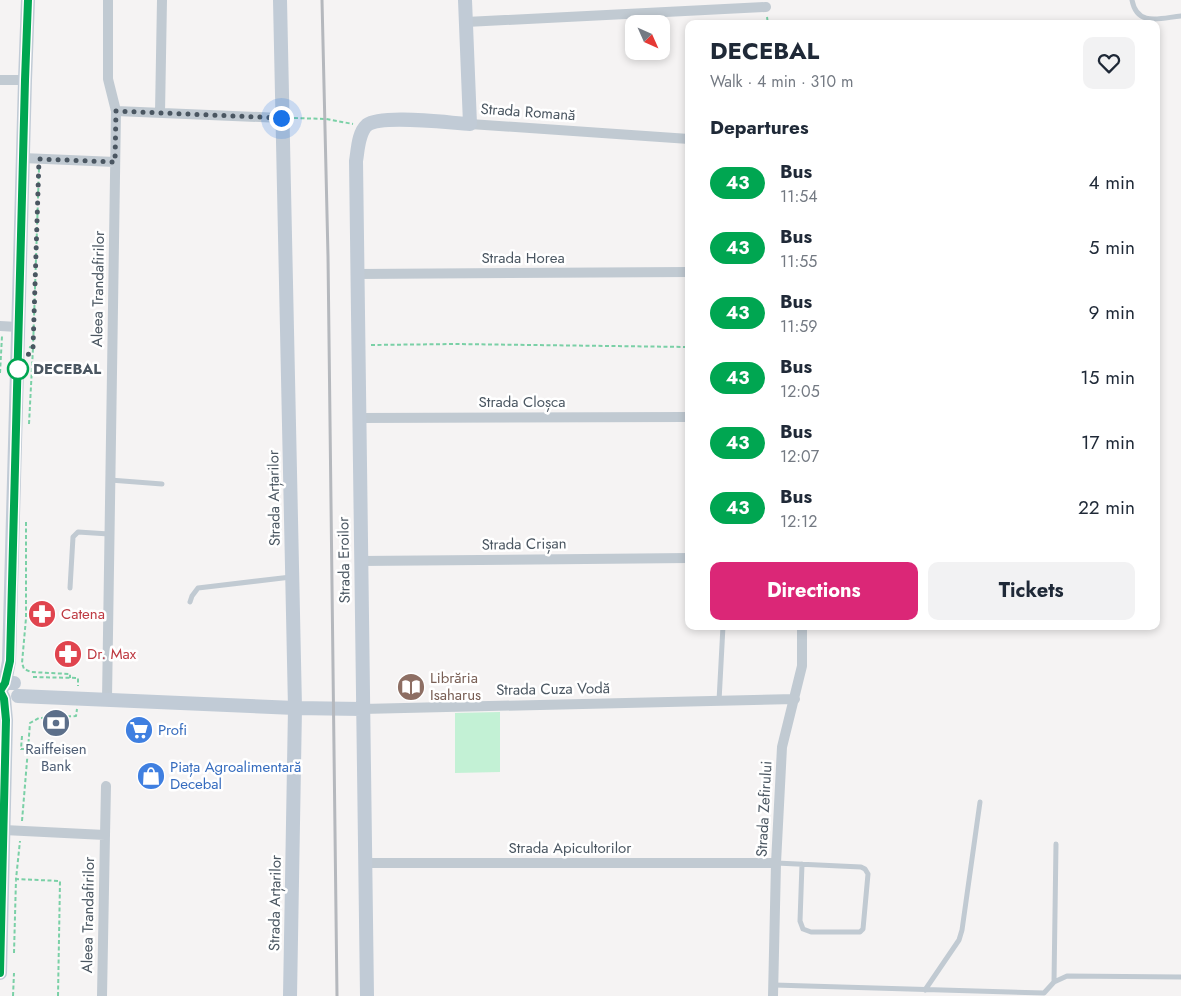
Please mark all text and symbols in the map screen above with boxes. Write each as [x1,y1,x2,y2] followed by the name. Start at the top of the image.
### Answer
[625,15,670,60] north arrow
[625,15,670,60] map controls
[710,33,819,68] text: DECEBAL
[1083,37,1135,89] button: heart
[710,70,853,93] text: Walk · 4 min · 310 m
[480,98,576,126] street label: Strada Romană
[269,106,294,131] your location
[710,114,809,141] text: Departures
[780,158,812,185] text: Bus
[1088,169,1135,196] text: 4 min
[726,170,749,196] text: 43
[780,185,818,208] text: 11:54
[780,223,812,250] text: Bus
[86,230,110,347] street label: Aleea Trandafirilor
[1089,234,1135,261] text: 5 min
[726,235,749,261] text: 43
[481,247,565,269] street label: Strada Horea
[780,250,817,273] text: 11:55
[780,288,812,315] text: Bus
[1089,299,1135,326] text: 9 min
[726,300,749,326] text: 43
[780,315,817,338] text: 11:59
[780,353,812,380] text: Bus
[7,358,29,380] marker: DECEBAL
[33,358,101,380] place label: DECEBAL
[1080,364,1135,391] text: 15 min
[726,365,749,391] text: 43
[780,380,820,403] text: 12:05
[479,391,565,413] street label: Strada Cloșca
[780,418,812,445] text: Bus
[1081,429,1135,456] text: 17 min
[726,430,749,456] text: 43
[780,445,819,468] text: 12:07
[262,449,286,546] street label: Strada Arțarilor
[780,483,812,510] text: Bus
[1078,494,1135,521] text: 22 min
[726,495,749,521] text: 43
[780,510,817,533] text: 12:12
[332,516,356,603] street label: Strada Eroilor
[481,532,567,556] street label: Strada Crișan
[710,562,918,620] button: Directions
[928,562,1135,620] button: Tickets
[27,599,57,629] pharmacy icon: Catena
[61,603,105,625] place label: Catena
[53,639,83,669] pharmacy icon: Dr. Max
[87,643,137,665] place label: Dr. Max
[430,667,481,706] place label: Librăria Isaharus
[396,672,426,702] library icon: Librăria Isaharus
[496,677,610,701] street label: Strada Cuza Vodă
[41,708,71,738] bank icon: Raiffeisen Bank
[124,715,154,745] supermarket icon: Profi
[158,719,187,741] place label: Profi
[25,738,87,777] place label: Raiffeisen Bank
[170,756,301,795] place label: Piața Agroalimentară Decebal
[750,760,778,858] street label: Strada Zefirului
[136,761,166,791] shop icon: Piața Agroalimentară Decebal
[509,837,632,859] street label: Strada Apicultorilor
[263,854,287,951] street label: Strada Arțarilor
[76,856,100,973] street label: Aleea Trandafirilor

